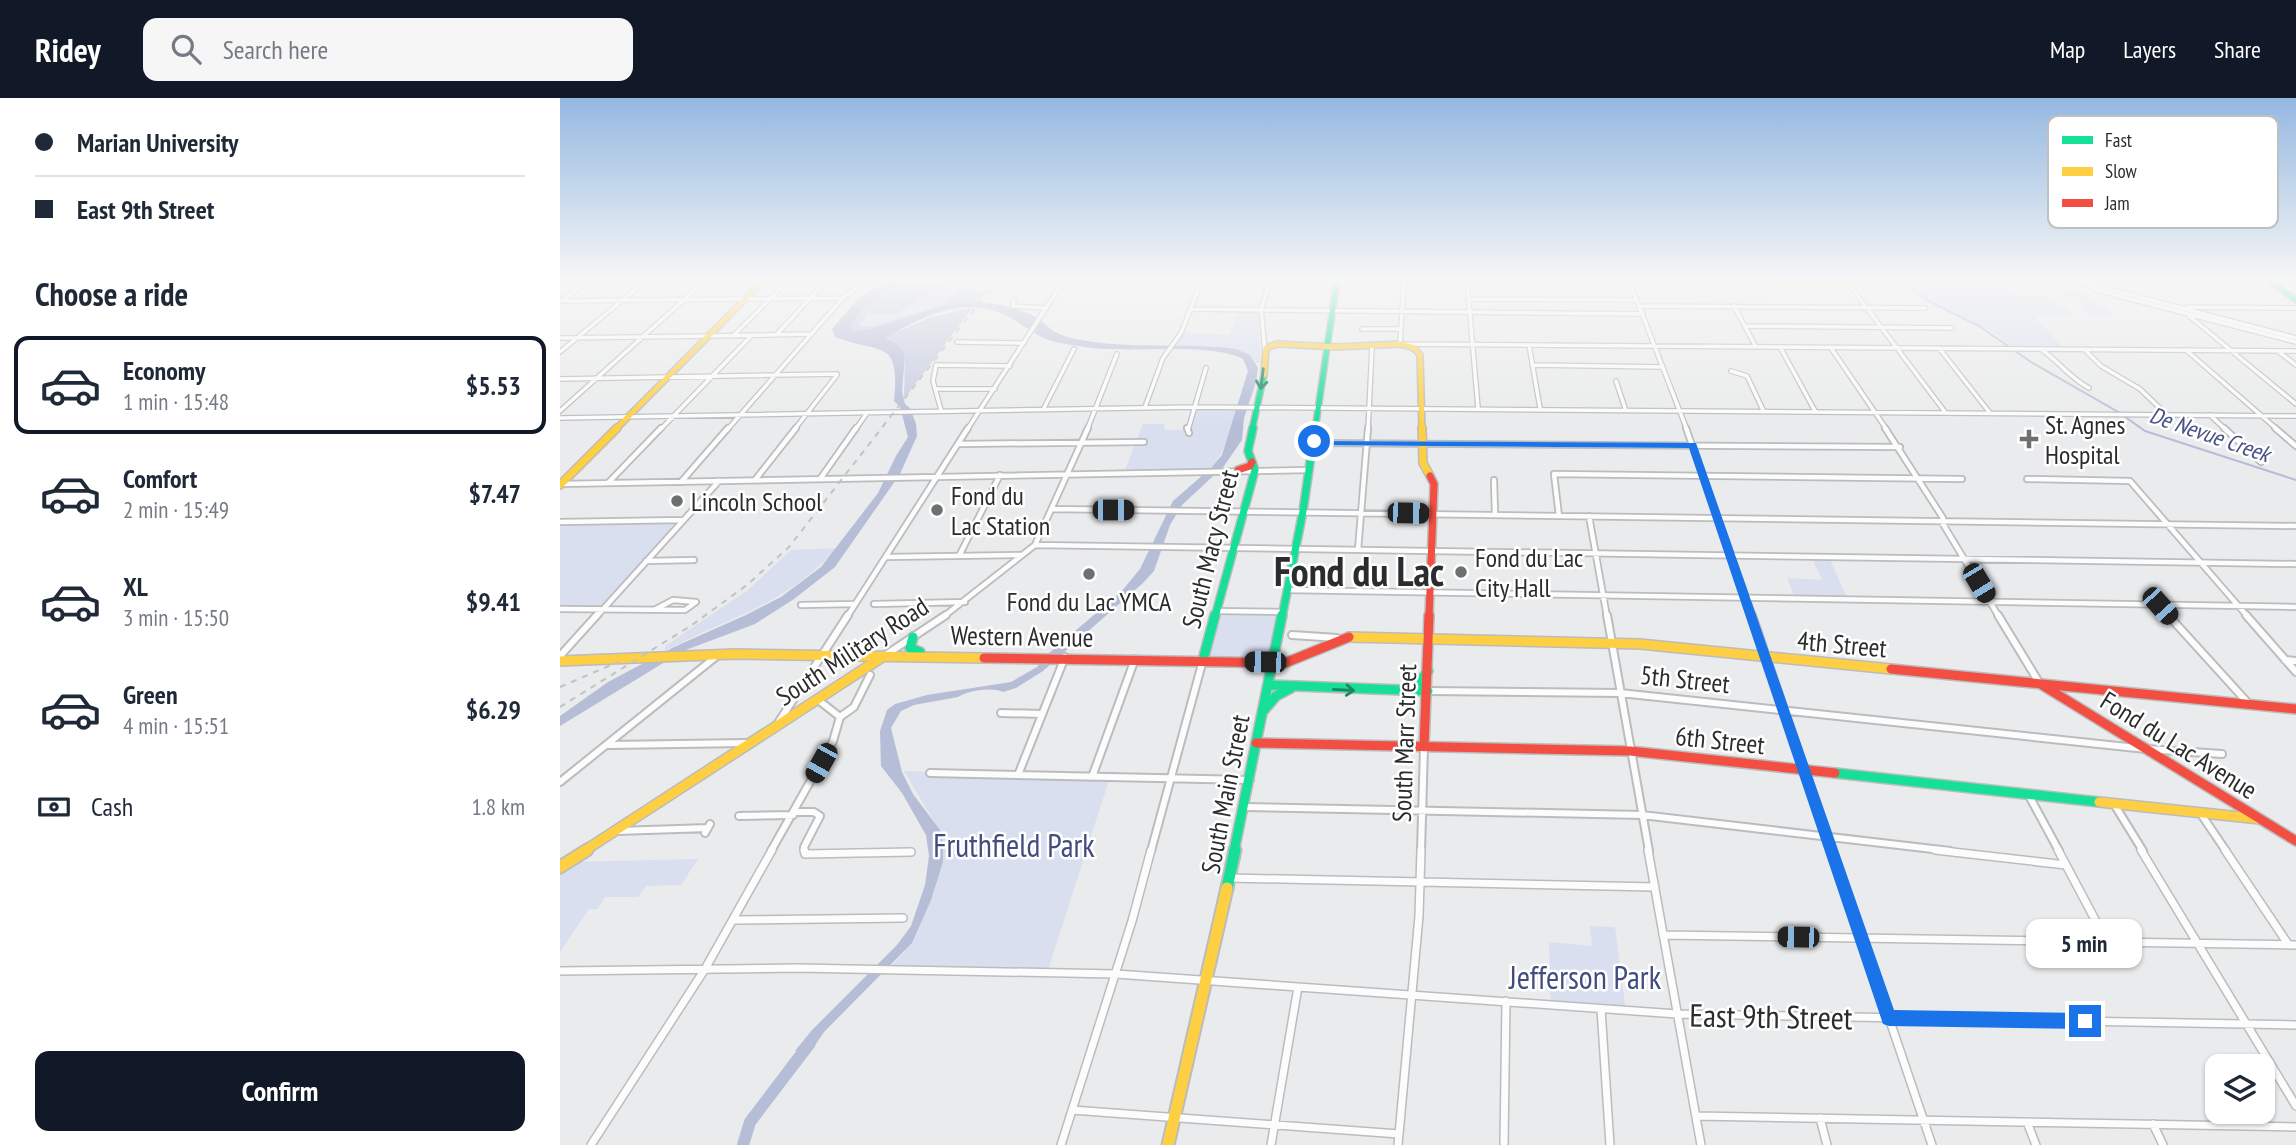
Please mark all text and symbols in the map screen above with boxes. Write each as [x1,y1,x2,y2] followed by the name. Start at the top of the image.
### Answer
[143,18,633,81] search box
[35,28,101,71] text: Ridey
[167,30,205,68] icon: search
[223,33,328,66] text: Search here
[2050,34,2085,65] text: Map
[2123,34,2176,65] text: Layers
[2214,34,2261,65] text: Share
[2048,116,2278,228] legend
[77,126,238,159] text: Marian University
[2105,128,2133,152] text: Fast
[2105,159,2138,183] text: Slow
[2104,191,2130,215] text: Jam
[77,193,214,226] text: East 9th Street
[35,273,188,315] text: Choose a ride
[39,354,102,417] icon: car
[123,354,205,387] text: Economy
[1256,368,1269,390] one-way arrow
[466,369,521,402] text: $5.53
[123,387,229,416] text: 1 min · 15:48
[2146,400,2277,469] water label: De Nevue Creek
[2045,408,2125,471] place label: St. Agnes Hospital
[1298,425,1330,457] route start
[2019,429,2039,449] marker: St. Agnes Hospital
[39,462,102,525] icon: car
[123,462,197,495] text: Comfort
[1174,466,1246,632] street label: South Macy Street
[468,477,521,510] text: $7.47
[951,479,1050,542] place label: Fond du Lac Station
[691,485,822,518] place label: Lincoln School
[669,493,685,509] marker: Lincoln School
[123,495,229,524] text: 2 min · 15:49
[1093,500,1135,521] car
[929,502,945,518] marker: Fond du Lac Station
[1387,502,1430,524] car
[1475,541,1583,604] place label: Fond du Lac City Hall
[1274,545,1444,597] district label: Fond du Lac
[1960,560,1999,606] car
[1453,564,1469,580] marker: Fond du Lac City Hall
[1081,566,1097,582] marker: Fond du Lac YMCA
[39,570,102,633] icon: car
[123,570,148,603] text: XL
[2139,583,2182,629] car
[466,585,521,618] text: $9.41
[1007,585,1172,618] place label: Fond du Lac YMCA
[770,589,934,713] street label: South Military Road
[123,603,229,632] text: 3 min · 15:50
[950,618,1094,654] street label: Western Avenue
[1796,624,1888,664] street label: 4th Street
[1244,651,1287,673] car
[1639,658,1731,700] street label: 5th Street
[1385,663,1423,823] street label: South Marr Street
[39,678,102,741] icon: car
[123,678,178,711] text: Green
[1332,683,1355,696] one-way arrow
[2095,684,2263,806] street label: Fond du Lac Avenue
[466,693,521,726] text: $6.29
[123,711,229,740] text: 4 min · 15:51
[1193,712,1257,876] street label: South Main Street
[1674,719,1766,761] street label: 6th Street
[802,740,841,786] car
[35,788,73,826] icon: cash
[91,790,133,823] text: Cash
[471,792,525,821] text: 1.8 km
[933,824,1095,866] park label: Fruthfield Park
[2027,920,2143,968] callout: 5 min
[1777,926,1820,948] car
[2061,929,2107,958] text: 5 min
[1508,956,1662,998] park label: Jefferson Park
[1689,994,1853,1038] street label: East 9th Street
[2069,1005,2101,1037] route end
[35,1051,525,1131] button: Confirm
[2205,1054,2275,1124] map controls
[2205,1054,2275,1124] button: layers

